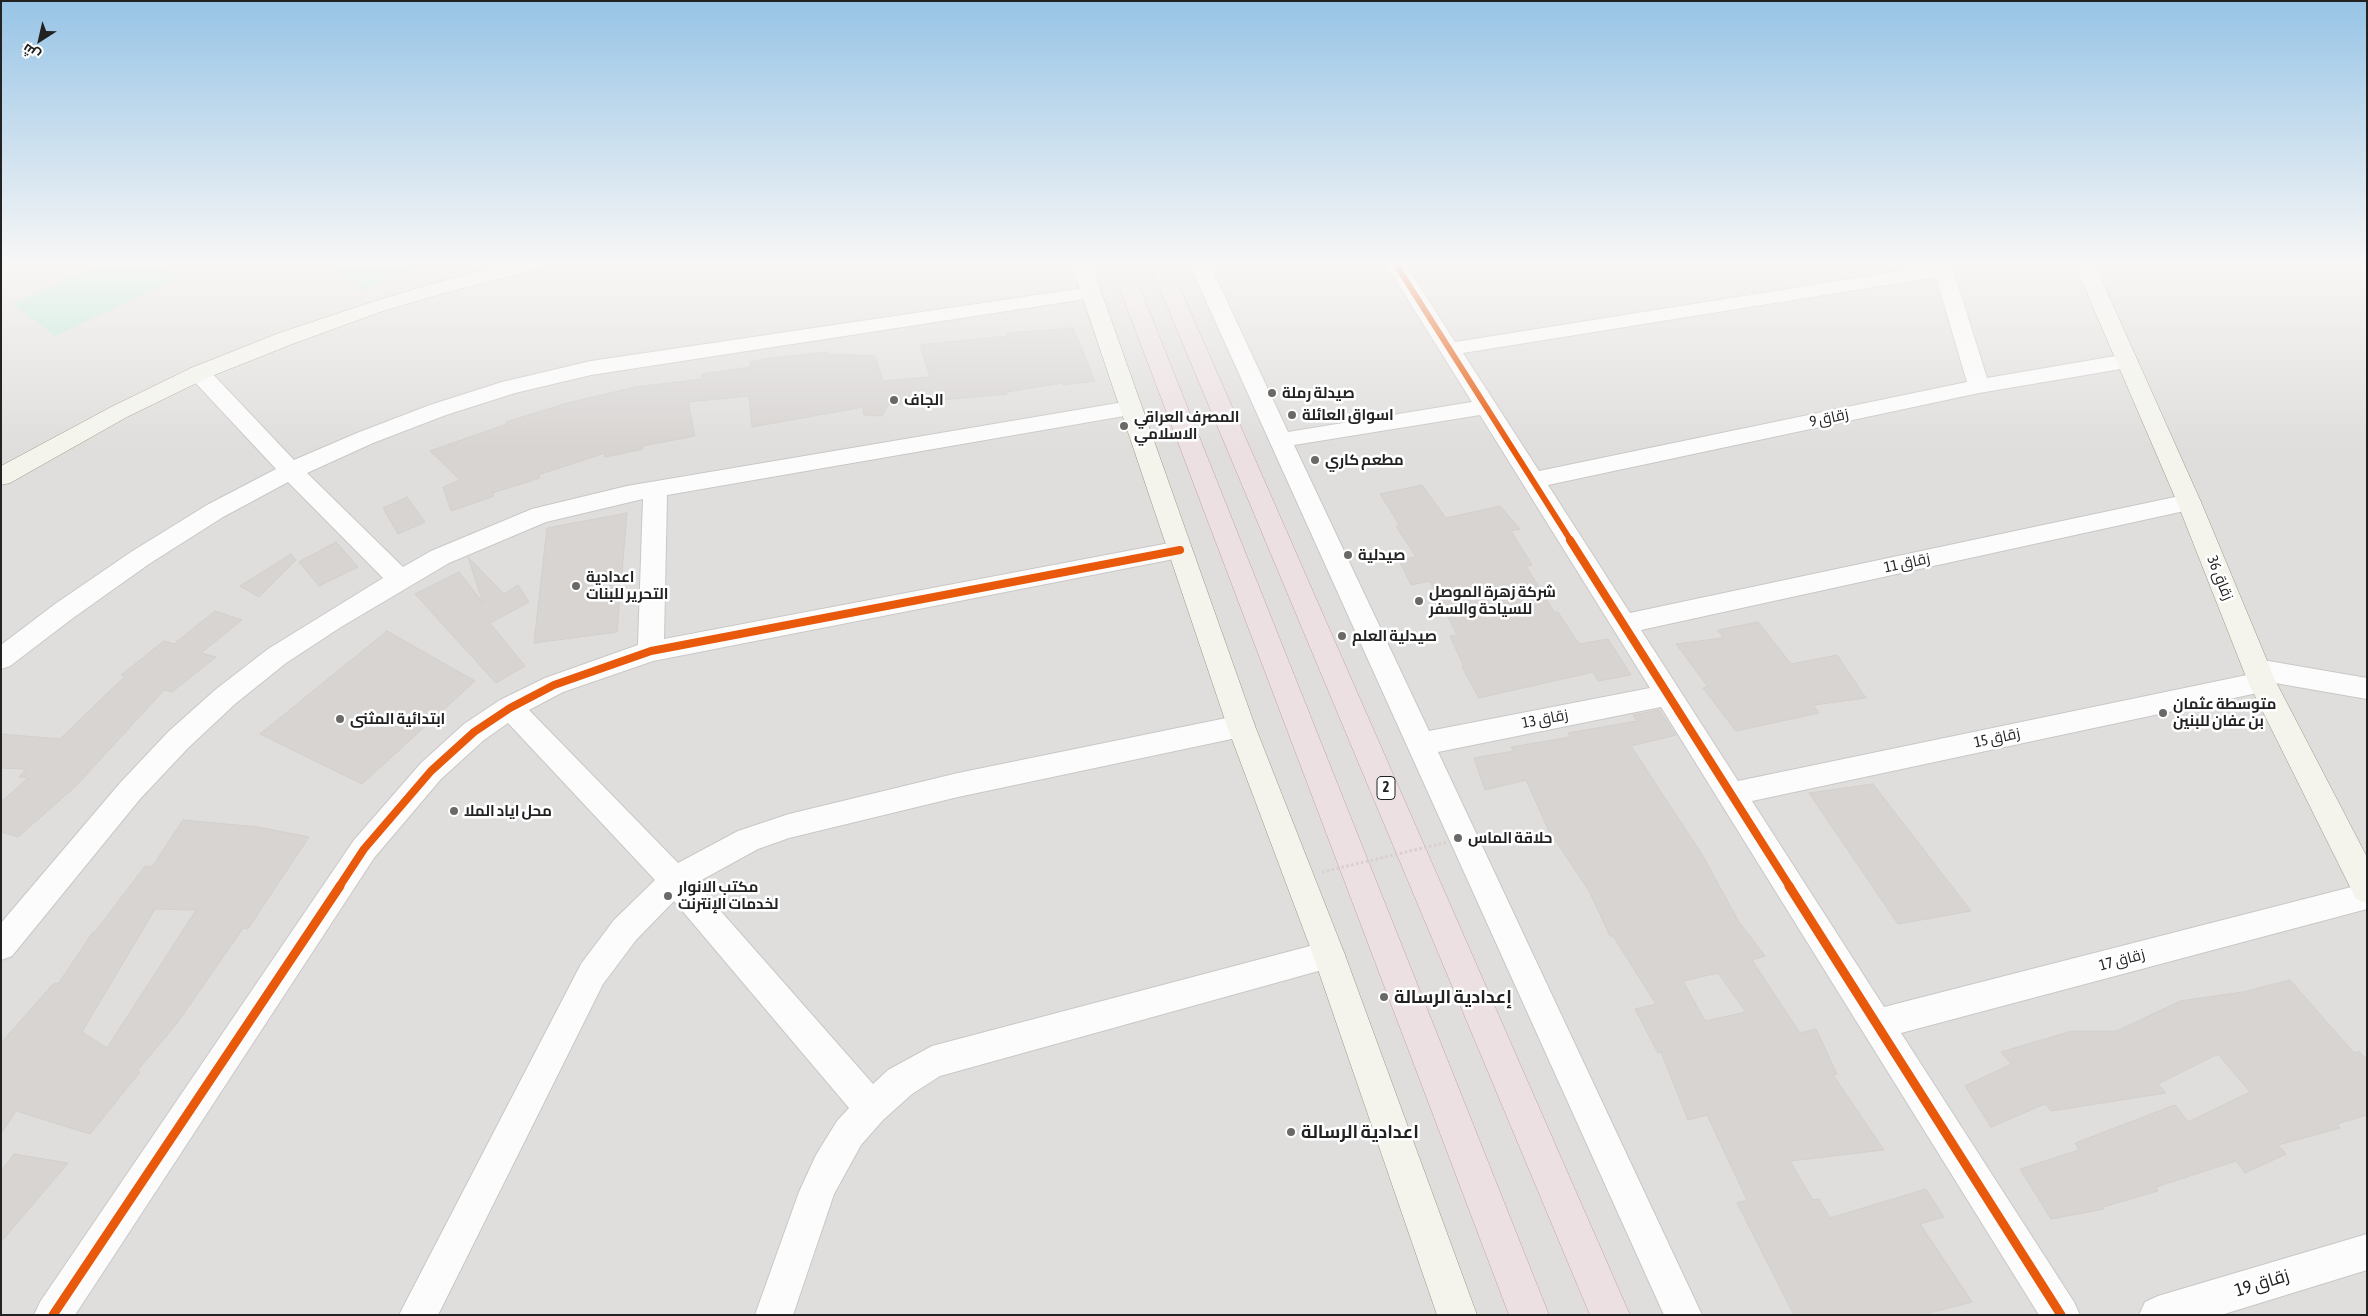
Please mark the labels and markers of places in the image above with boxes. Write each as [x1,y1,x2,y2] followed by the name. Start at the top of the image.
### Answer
[1282,384,1355,402] place label: صيدلة رملة
[1266,387,1278,399] marker: صيدلة رملة
[904,391,944,409] place label: الجاف
[888,394,900,406] marker: الجاف
[1302,406,1394,424] place label: اسواق العائلة
[1134,408,1239,443] place label: المصرف العراقي الاسلامي
[1286,409,1298,421] marker: اسواق العائلة
[1118,420,1130,432] marker: المصرف العراقي الاسلامي
[1325,451,1404,469] place label: مطعم كاري
[1309,454,1321,466] marker: مطعم كاري
[1358,546,1406,564] place label: صيدلية
[1342,549,1354,561] marker: صيدلية
[586,568,668,603] place label: اعدادية التحرير للبنات
[570,580,582,592] marker: اعدادية التحرير للبنات
[1429,583,1556,618] place label: شركة زهرة الموصل للسياحة والسفر
[1413,595,1425,607] marker: شركة زهرة الموصل للسياحة والسفر
[1352,627,1437,645] place label: صيدلية العلم
[1336,630,1348,642] marker: صيدلية العلم
[2173,695,2276,730] place label: متوسطة عثمان بن عفان للبنين
[2157,707,2169,719] marker: متوسطة عثمان بن عفان للبنين
[350,710,445,728] place label: ابتدائية المثنى
[334,713,346,725] marker: ابتدائية المثنى
[464,802,552,820] place label: محل اياد الملا
[448,805,460,817] marker: محل اياد الملا
[1468,829,1553,847] place label: حلاقة الماس
[1452,832,1464,844] marker: حلاقة الماس
[678,878,778,913] place label: مكتب الانوار لخدمات الإنترنت
[662,890,674,902] marker: مكتب الانوار لخدمات الإنترنت
[1394,986,1512,1008] place label: إعدادية الرسالة
[1378,991,1390,1003] marker: إعدادية الرسالة
[1301,1121,1419,1143] place label: اعدادية الرسالة
[1285,1126,1297,1138] marker: اعدادية الرسالة

